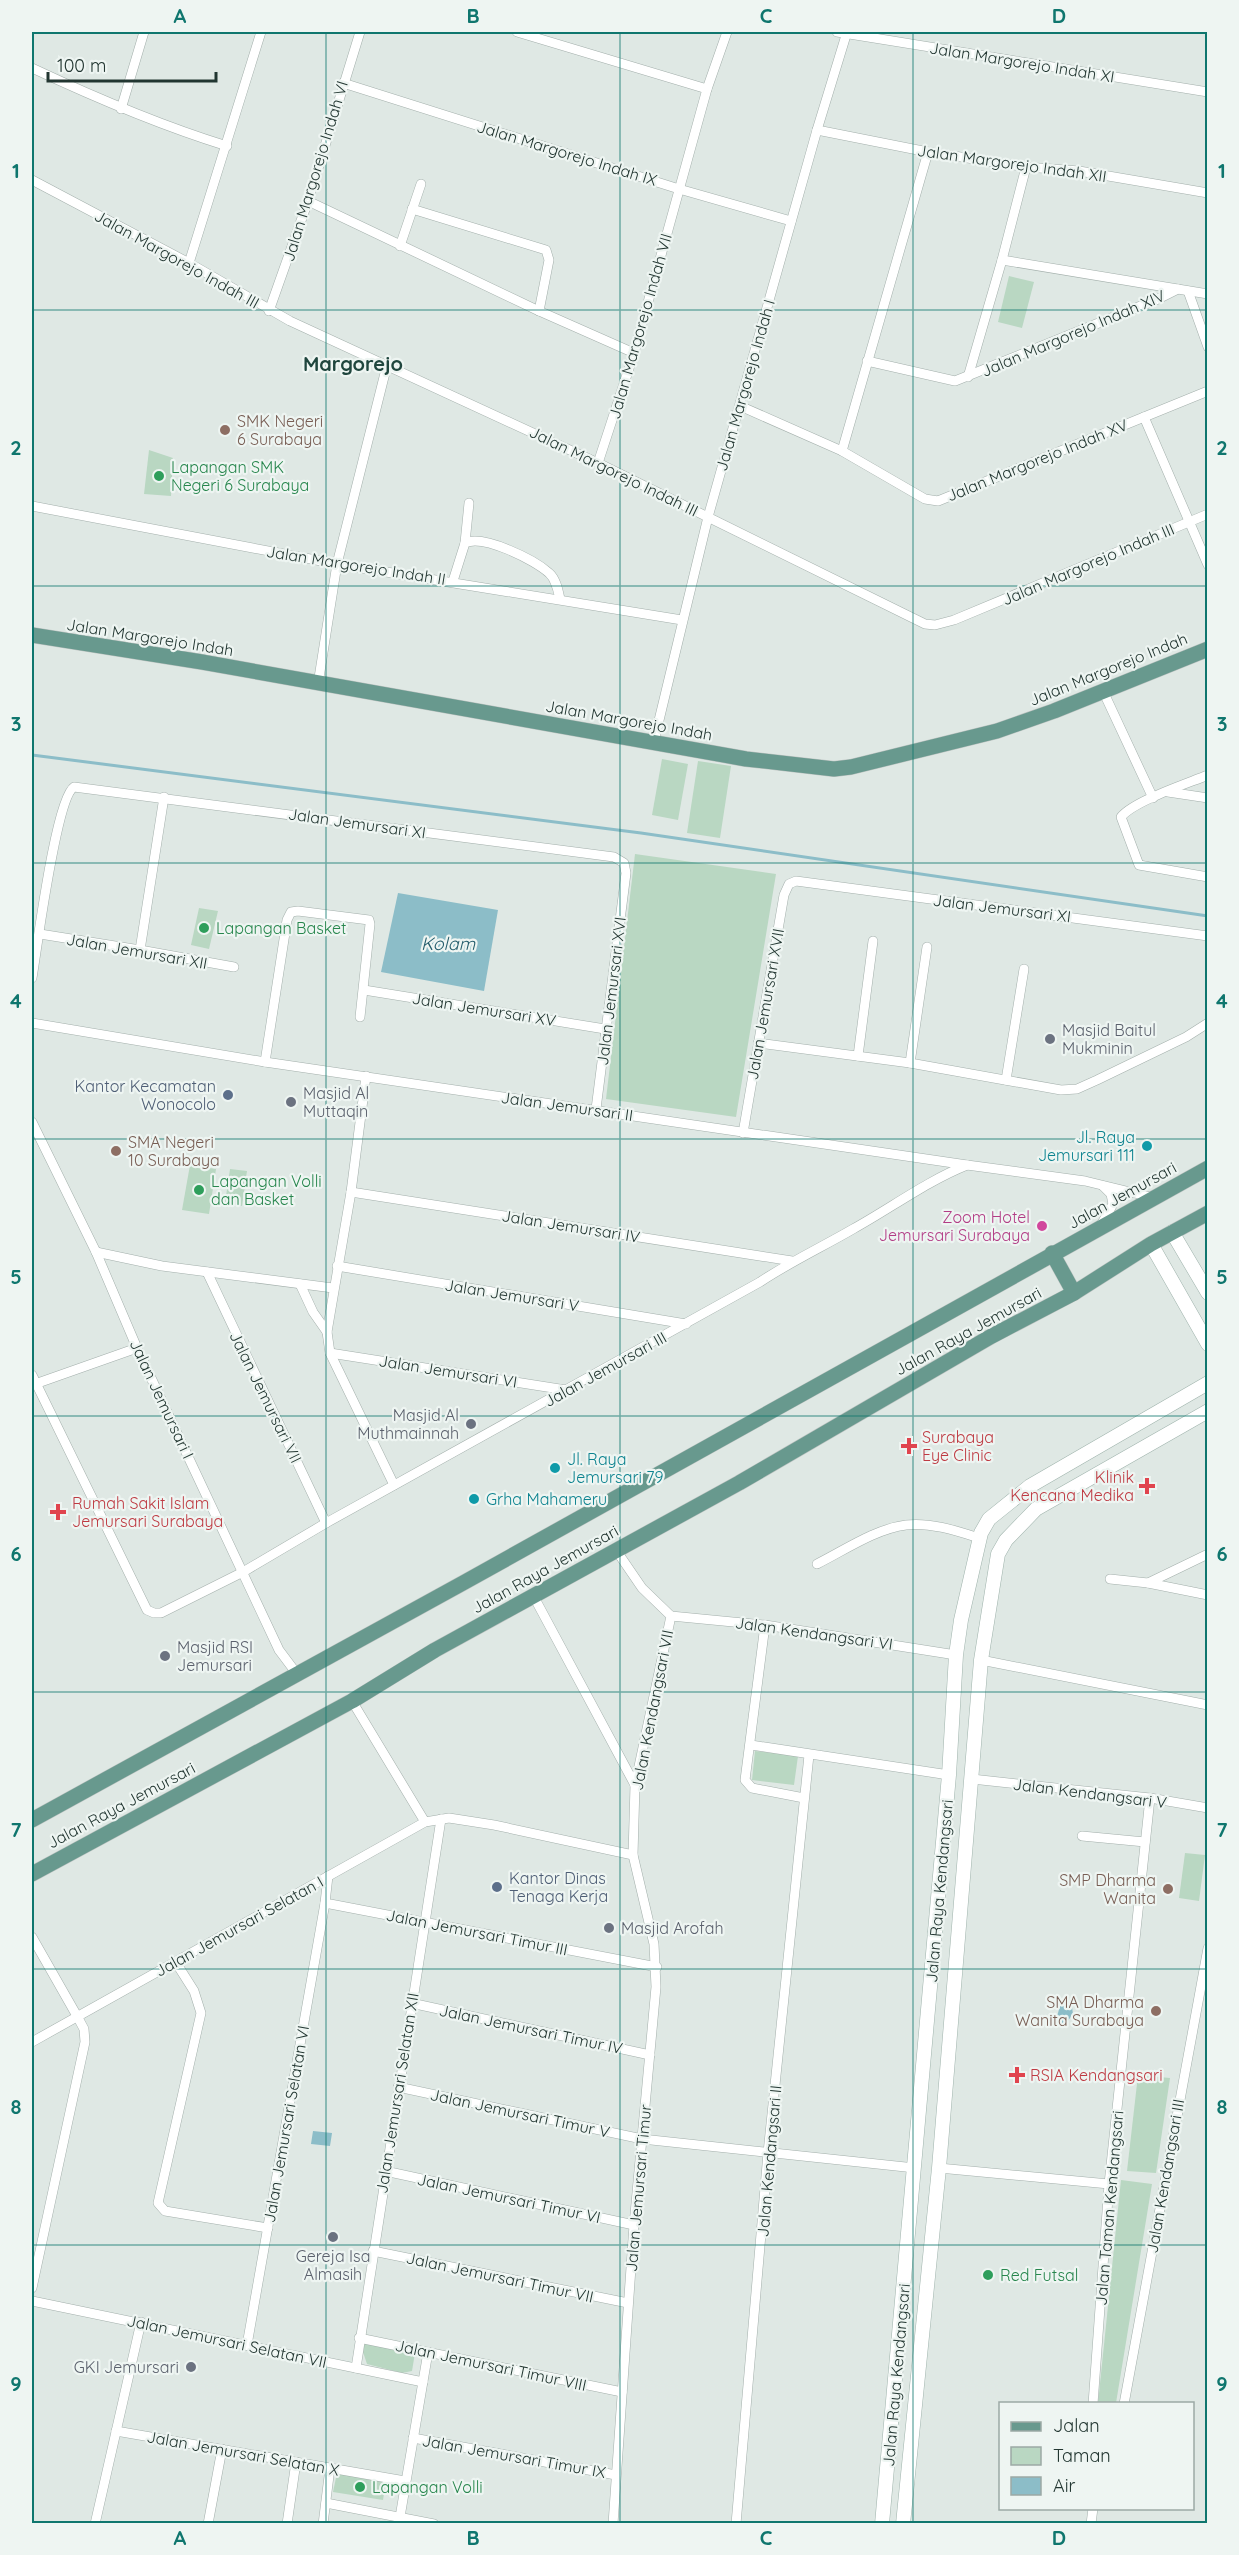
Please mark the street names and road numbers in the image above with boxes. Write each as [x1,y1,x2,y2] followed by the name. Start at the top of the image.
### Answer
[928,37,1116,87] street label: Jalan Margorejo Indah XI
[278,78,352,264] street label: Jalan Margorejo Indah VI
[475,116,660,190] street label: Jalan Margorejo Indah IX
[916,140,1108,186] street label: Jalan Margorejo Indah XII
[91,205,263,313] street label: Jalan Margorejo Indah III
[604,231,676,421] street label: Jalan Margorejo Indah VII
[978,285,1168,381] street label: Jalan Margorejo Indah XIV
[711,297,779,473] street label: Jalan Margorejo Indah I
[943,414,1131,506] street label: Jalan Margorejo Indah XV
[526,421,702,521] street label: Jalan Margorejo Indah III
[999,519,1177,609] street label: Jalan Margorejo Indah III
[265,541,447,589] street label: Jalan Margorejo Indah II
[65,614,235,660] street label: Jalan Margorejo Indah
[1026,628,1190,710] street label: Jalan Margorejo Indah
[544,695,714,745] street label: Jalan Margorejo Indah
[287,803,427,843] street label: Jalan Jemursari XI
[932,890,1072,926] street label: Jalan Jemursari XI
[592,916,630,1066] street label: Jalan Jemursari XVI
[742,927,788,1081] street label: Jalan Jemursari XVII
[65,929,209,973] street label: Jalan Jemursari XII
[411,988,558,1030] street label: Jalan Jemursari XV
[500,1087,634,1125] street label: Jalan Jemursari II
[1064,1157,1180,1233] street label: Jalan Jemursari
[500,1205,642,1247] street label: Jalan Jemursari IV
[443,1275,581,1316] street label: Jalan Jemursari V
[891,1282,1045,1380] street label: Jalan Raya Jemursari
[540,1327,670,1411] street label: Jalan Jemursari III
[225,1328,307,1466] street label: Jalan Jemursari VII
[126,1336,198,1462] street label: Jalan Jemursari I
[377,1350,519,1392] street label: Jalan Jemursari VI
[468,1520,622,1618] street label: Jalan Raya Jemursari
[734,1612,894,1654] street label: Jalan Kendangsari VI
[627,1628,677,1792] street label: Jalan Kendangsari VII
[44,1758,198,1852] street label: Jalan Raya Jemursari
[1012,1774,1168,1812] street label: Jalan Kendangsari V
[921,1799,957,1983] street label: Jalan Raya Kendangsari
[151,1871,327,1981] street label: Jalan Jemursari Selatan I
[385,1905,569,1959] street label: Jalan Jemursari Timur III
[371,1991,423,2195] street label: Jalan Jemursari Selatan XII
[437,2000,625,2058] street label: Jalan Jemursari Timur IV
[259,2024,313,2224] street label: Jalan Jemursari Selatan VI
[428,2084,612,2142] street label: Jalan Jemursari Timur V
[752,2084,786,2238] street label: Jalan Kendangsari II
[1142,2097,1188,2255] street label: Jalan Kendangsari III
[621,2103,655,2273] street label: Jalan Jemursari Timur
[1091,2110,1127,2306] street label: Jalan Taman Kendangsari
[415,2169,603,2227] street label: Jalan Jemursari Timur VI
[404,2247,596,2307] street label: Jalan Jemursari Timur VII
[878,2283,914,2467] street label: Jalan Raya Kendangsari
[125,2310,329,2372] street label: Jalan Jemursari Selatan VII
[393,2335,589,2395] street label: Jalan Jemursari Timur VIII
[145,2426,341,2480] street label: Jalan Jemursari Selatan X
[421,2430,608,2482] street label: Jalan Jemursari Timur IX

